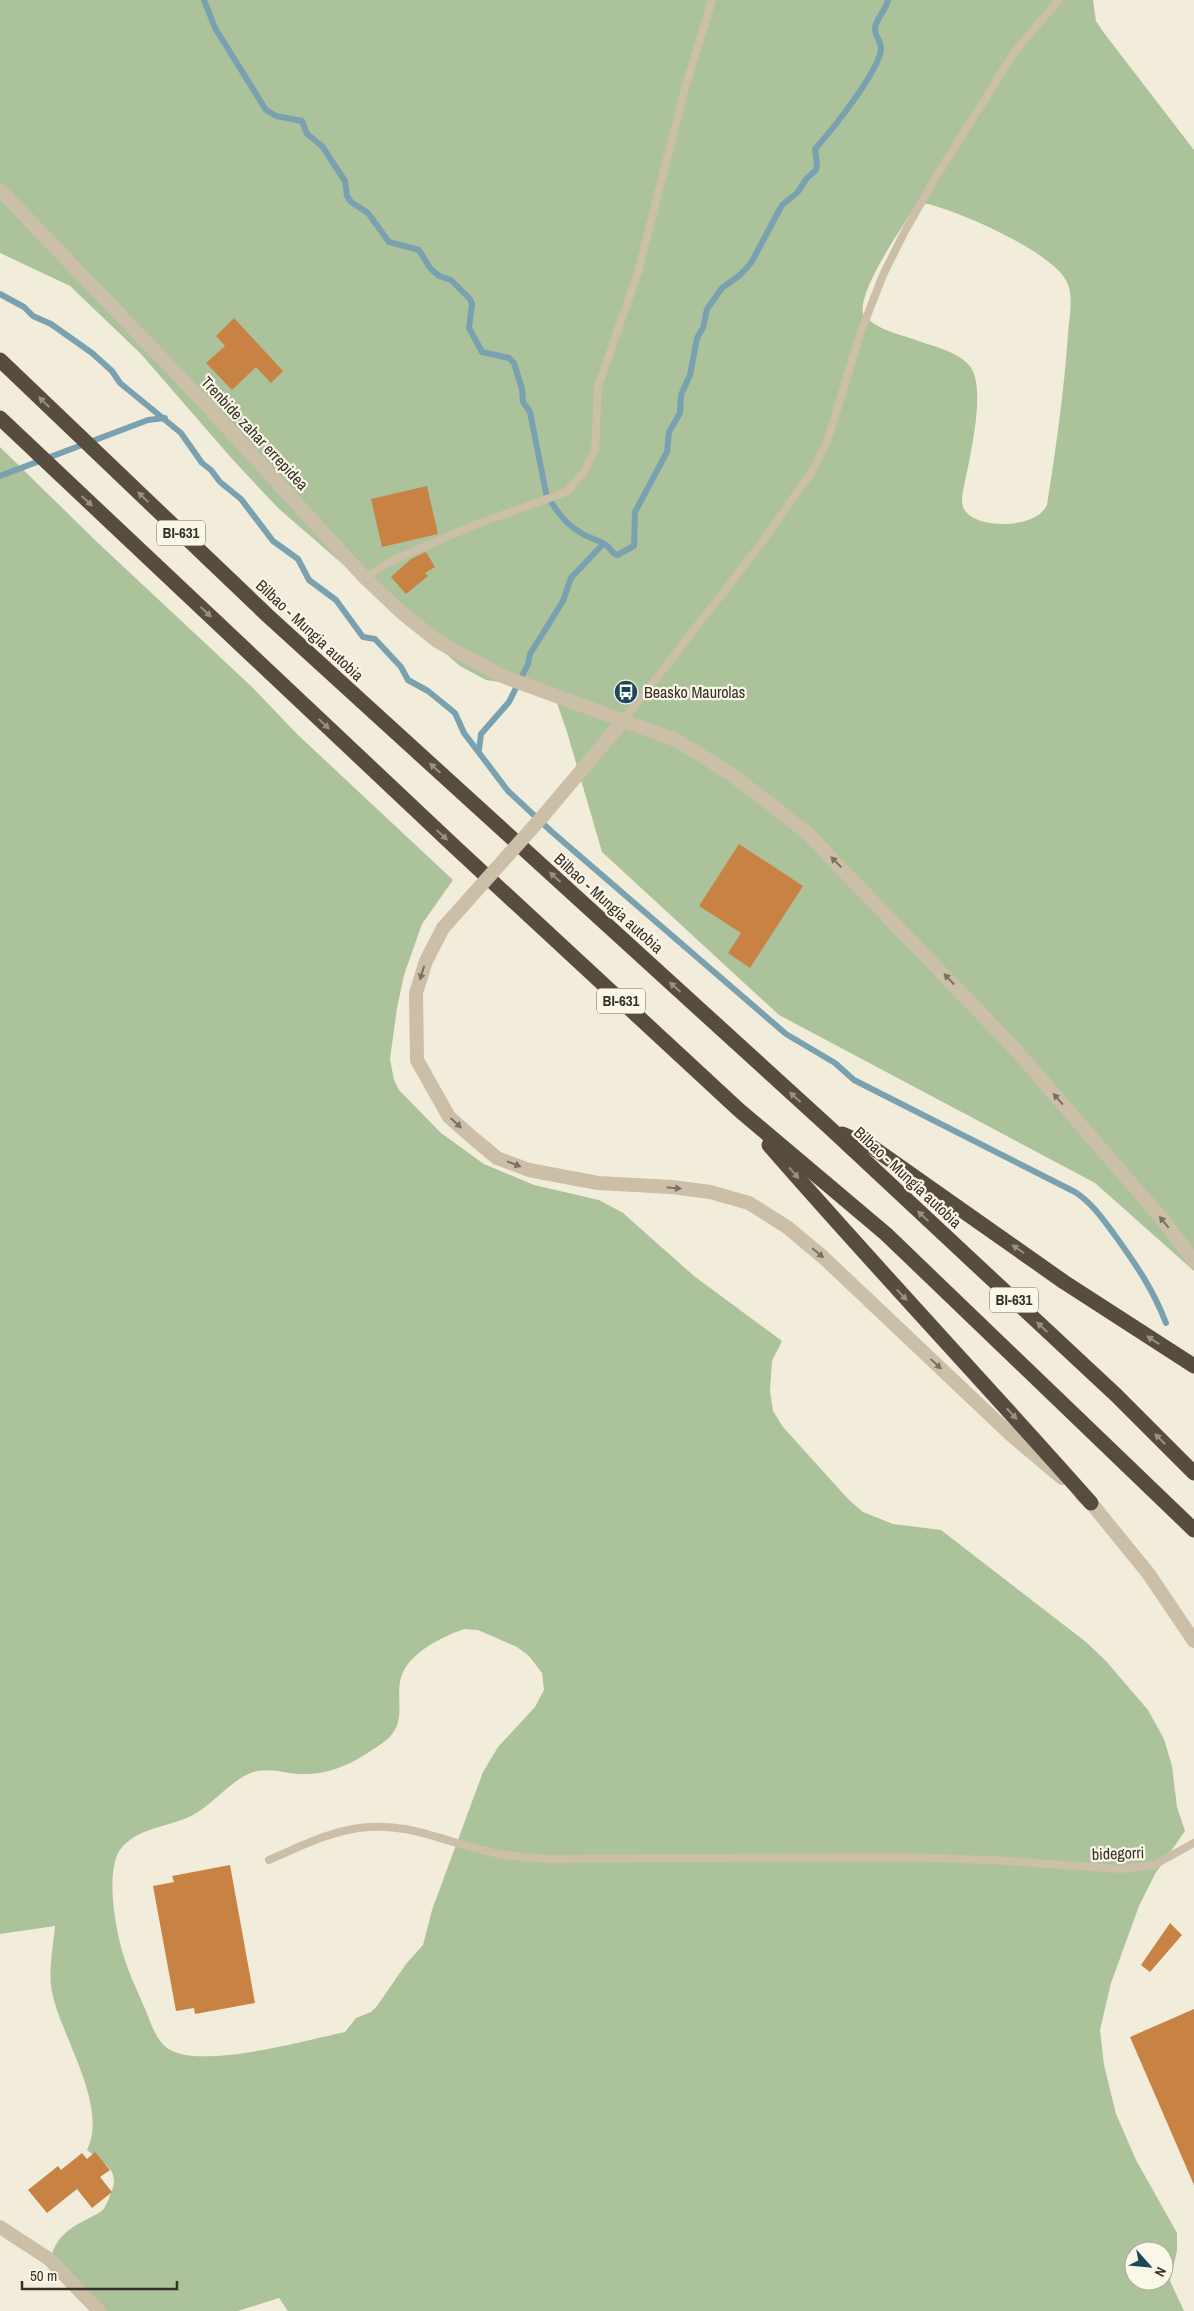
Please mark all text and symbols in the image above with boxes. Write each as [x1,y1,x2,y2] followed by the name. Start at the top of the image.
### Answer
[196,371,314,495] street label: Trenbide zahar errepidea
[38,396,50,408] one-way arrow
[137,491,149,503] one-way arrow
[81,495,93,507] one-way arrow
[157,520,205,546] road number: BI-631
[251,574,369,686] street label: Bilbao - Mungia autobia
[199,606,211,618] one-way arrow
[613,679,639,705] bus stop icon: Beasko Maurolas
[644,681,745,703] place label: Beasko Maurolas
[318,718,330,730] one-way arrow
[430,762,442,774] one-way arrow
[436,829,448,841] one-way arrow
[550,848,669,958] street label: Bilbao - Mungia autobia
[830,856,842,868] one-way arrow
[549,872,562,883] one-way arrow
[418,965,426,980] one-way arrow
[943,973,955,985] one-way arrow
[670,981,682,993] one-way arrow
[597,988,645,1014] road number: BI-631
[789,1091,802,1102] one-way arrow
[1053,1093,1064,1105] one-way arrow
[449,1117,461,1129] one-way arrow
[849,1121,967,1233] street label: Bilbao - Mungia autobia
[506,1161,521,1168] one-way arrow
[788,1167,799,1180] one-way arrow
[666,1184,682,1192] one-way arrow
[917,1210,929,1222] one-way arrow
[1158,1216,1169,1229] one-way arrow
[1011,1244,1024,1254] one-way arrow
[812,1247,824,1258] one-way arrow
[896,1288,908,1300] one-way arrow
[990,1288,1038,1312] road number: BI-631
[1036,1321,1048,1332] one-way arrow
[1146,1335,1159,1344] one-way arrow
[930,1358,942,1370] one-way arrow
[1007,1407,1018,1420] one-way arrow
[1154,1433,1166,1445] one-way arrow
[1091,1841,1145,1865] street label: bidegorri
[1124,2241,1174,2291] north arrow
[22,2258,178,2290] scale bar
[1151,2264,1170,2280] text: N
[30,2265,57,2286] text: 50 m

